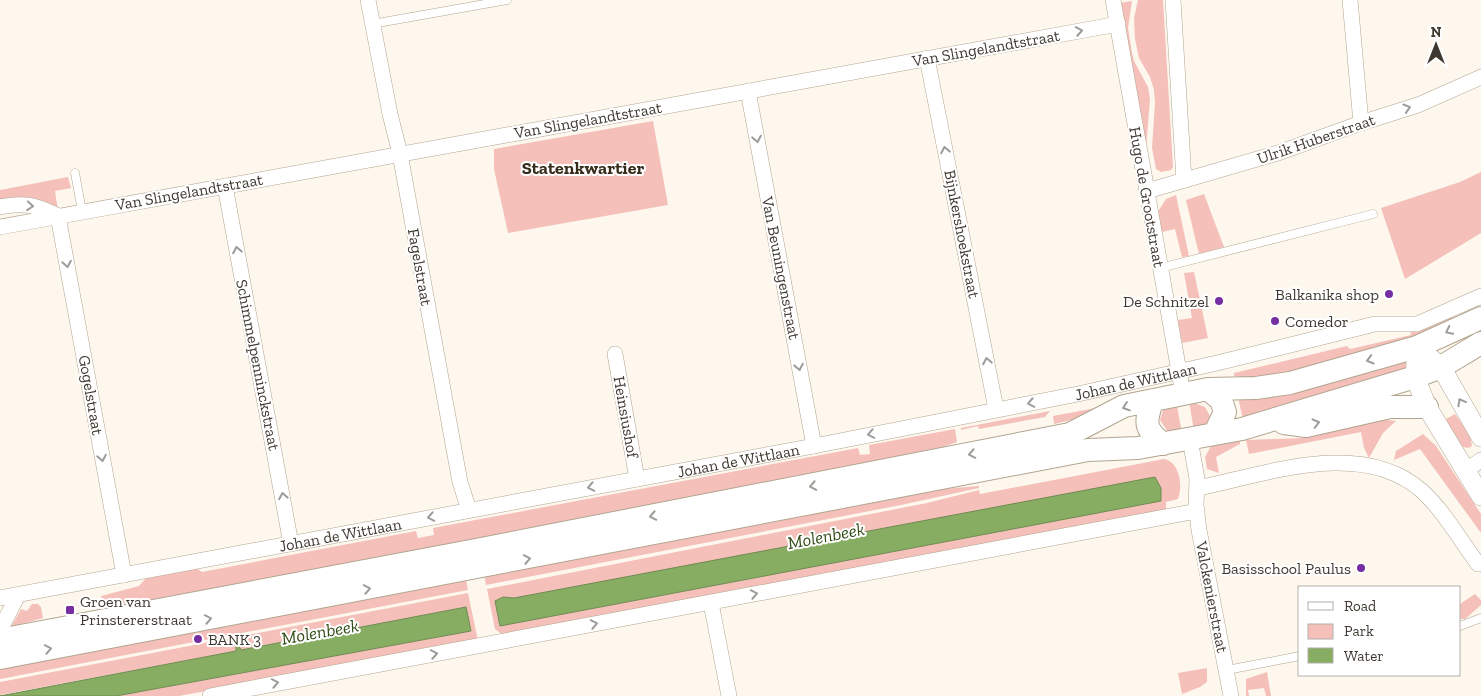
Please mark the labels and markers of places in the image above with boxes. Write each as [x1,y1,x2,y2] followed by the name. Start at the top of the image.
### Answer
[1275,285,1379,304] place label: Balkanika shop
[1383,288,1395,300] marker: Balkanika shop
[1123,292,1209,311] place label: De Schnitzel
[1213,295,1225,307] marker: De Schnitzel
[1285,312,1349,331] place label: Comedor
[1269,315,1281,327] marker: Comedor
[1221,559,1351,578] place label: Basisschool Paulus
[1355,562,1367,574] marker: Basisschool Paulus
[80,592,192,629] place label: Groen van Prinstererstraat
[64,604,76,616] marker: Groen van Prinstererstraat
[208,630,261,649] place label: BANK 3
[192,633,204,645] marker: BANK 3

